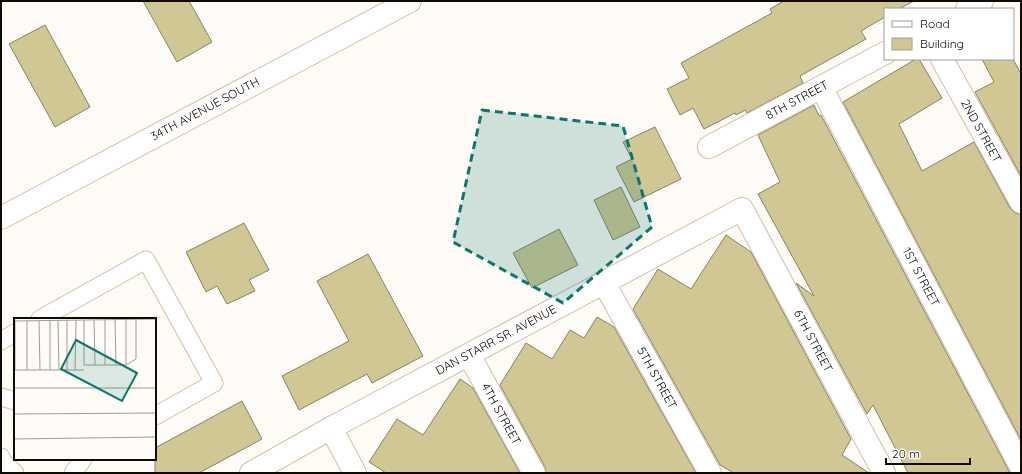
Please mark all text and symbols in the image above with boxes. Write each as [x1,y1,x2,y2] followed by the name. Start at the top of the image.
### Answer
[884,8,1014,60] legend
[920,16,950,31] text: Road
[920,36,964,51] text: Building
[148,74,262,144] street label: 34TH AVENUE SOUTH
[763,77,831,122] street label: 8TH STREET
[958,96,1005,165] street label: 2ND STREET
[900,245,943,309] street label: 1ST STREET
[433,301,559,378] street label: DAN STARR SR. AVENUE
[791,307,836,375] street label: 6TH STREET
[14,318,156,460] inset map
[634,344,681,411] street label: 5TH STREET
[478,380,525,447] street label: 4TH STREET
[886,440,970,466] scale bar
[892,446,920,461] text: 20 m

